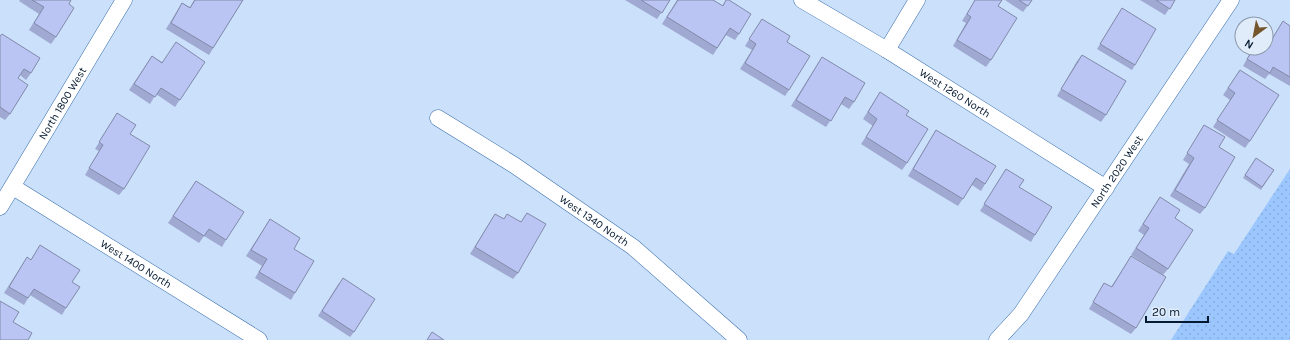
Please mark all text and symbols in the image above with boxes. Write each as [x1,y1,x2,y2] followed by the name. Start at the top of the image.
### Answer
[1234,16,1274,56] north arrow
[1242,36,1256,52] text: N
[36,65,89,142] street label: North 1800 West
[917,66,993,120] street label: West 1260 North
[1088,133,1146,210] street label: North 2020 West
[557,192,631,249] street label: West 1340 North
[98,237,174,291] street label: West 1400 North
[1146,298,1208,324] scale bar
[1152,305,1180,319] text: 20 m

